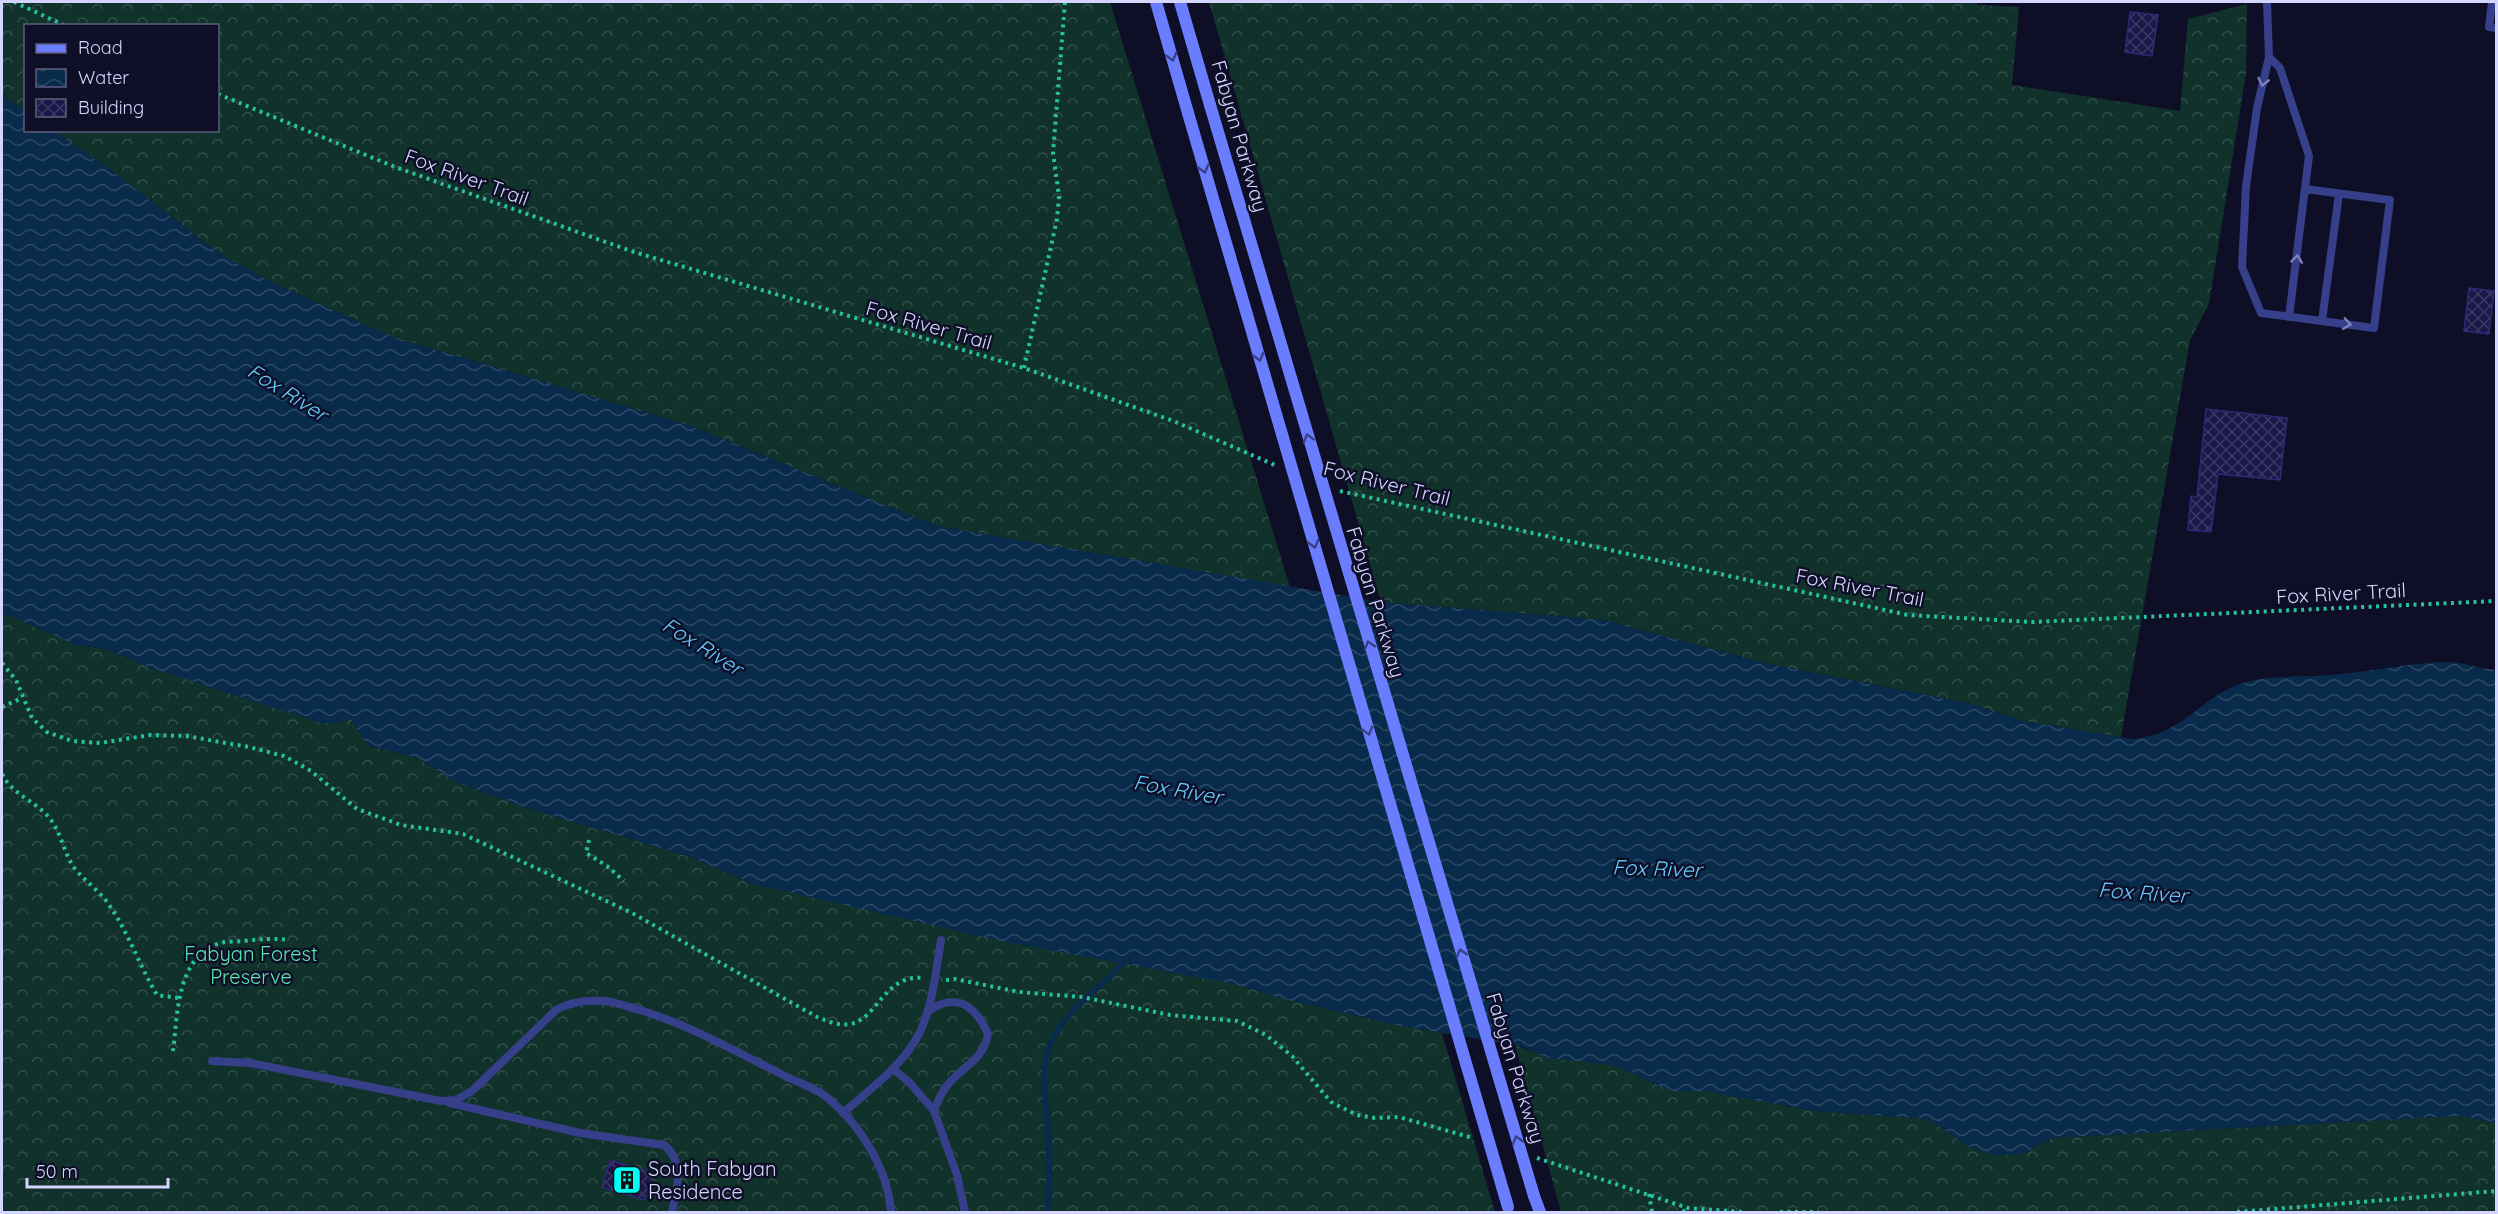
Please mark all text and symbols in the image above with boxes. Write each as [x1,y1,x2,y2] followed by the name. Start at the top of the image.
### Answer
[24,24,219,132] legend
[78,36,123,59] text: Road
[1165,52,1177,62] one-way arrow
[1206,57,1274,215] street label: Fabyan Parkway
[78,66,129,89] text: Water
[2257,76,2270,86] one-way arrow
[78,96,144,119] text: Building
[402,143,532,211] street label: Fox River Trail
[1197,164,1209,174] one-way arrow
[2290,254,2303,263] one-way arrow
[863,295,995,355] street label: Fox River Trail
[2343,318,2352,330] one-way arrow
[1252,351,1264,362] one-way arrow
[243,357,335,428] water label: Fox River
[1303,433,1315,444] one-way arrow
[1321,455,1453,511] street label: Fox River Trail
[1341,523,1411,681] street label: Fabyan Parkway
[1307,538,1319,549] one-way arrow
[1794,562,1926,612] street label: Fox River Trail
[2275,577,2407,609] street label: Fox River Trail
[658,611,750,682] water label: Fox River
[1364,640,1376,651] one-way arrow
[1361,726,1374,736] one-way arrow
[1132,768,1227,810] water label: Fox River
[1612,853,1705,883] water label: Fox River
[2097,876,2191,908] water label: Fox River
[184,941,318,989] park label: Fabyan Forest Preserve
[1456,948,1468,959] one-way arrow
[1481,989,1551,1147] street label: Fabyan Parkway
[1512,1135,1524,1145] one-way arrow
[27,1151,168,1189] scale bar
[648,1156,777,1204] place label: South Fabyan Residence
[36,1160,78,1183] text: 50 m
[611,1164,643,1196] building icon: South Fabyan Residence

